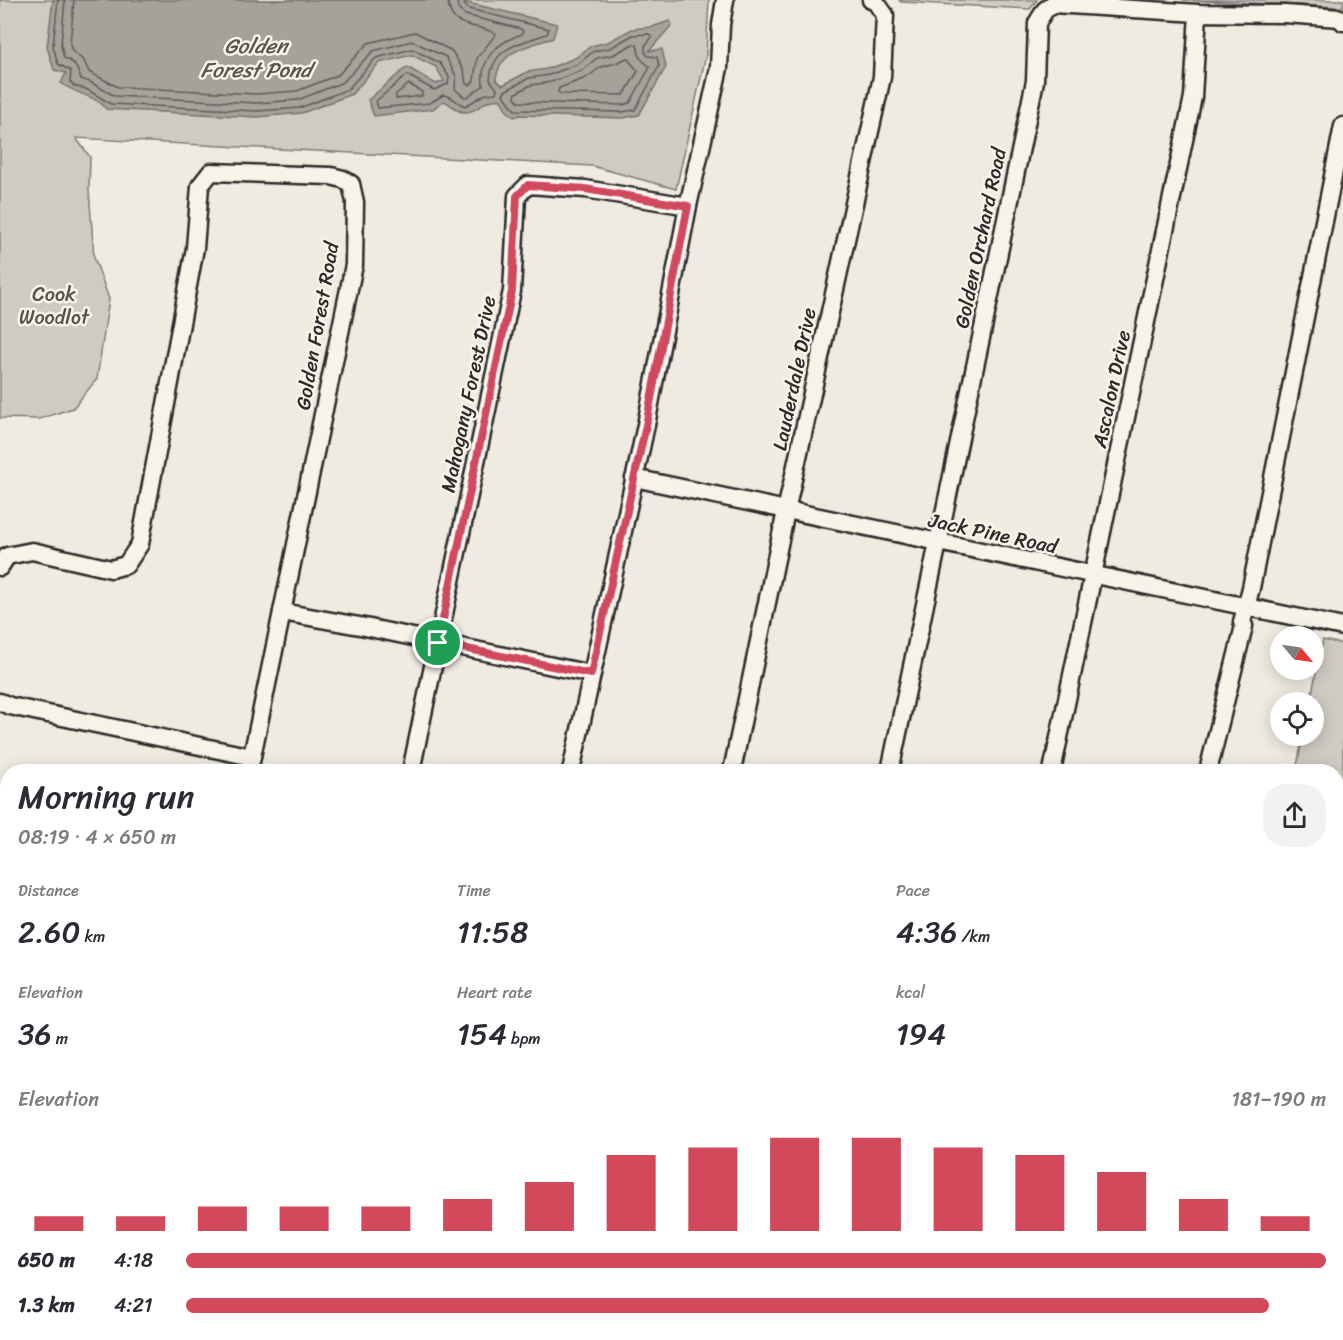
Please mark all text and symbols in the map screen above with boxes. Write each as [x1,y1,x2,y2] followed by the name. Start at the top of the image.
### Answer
[201,27,316,89] water label: Golden Forest Pond
[944,143,1017,332] street label: Golden Orchard Road
[286,238,350,413] street label: Golden Forest Road
[19,277,90,335] park label: Cook Woodlot
[431,292,506,496] street label: Mahogany Forest Drive
[762,304,827,454] street label: Lauderdale Drive
[1082,327,1141,452] street label: Ascalon Drive
[924,503,1062,565] street label: Jack Pine Road
[412,617,463,668] pin
[421,626,454,659] icon: arrive
[1270,626,1324,680] north arrow
[1270,626,1324,746] map controls
[1270,692,1324,746] button: locate
[18,768,194,826] text: Morning run
[1263,784,1326,847] button: share
[18,820,176,855] text: 08:19 · 4 × 650 m
[18,876,79,905] text: Distance
[457,876,491,905] text: Time
[896,876,930,905] text: Pace
[18,905,80,959] text: 2.60
[457,905,528,959] text: 11:58
[896,905,957,959] text: 4:36
[80,922,105,951] text: km
[957,922,990,951] text: /km
[18,978,83,1007] text: Elevation
[457,978,532,1007] text: Heart rate
[896,978,925,1007] text: kcal
[18,1007,52,1061] text: 36
[457,1007,507,1061] text: 154
[896,1007,946,1061] text: 194
[52,1024,68,1053] text: m
[507,1024,541,1053] text: bpm
[18,1082,99,1117] text: Elevation
[1231,1082,1326,1117] text: 181–190 m
[18,1243,75,1278] text: 650 m
[114,1243,153,1278] text: 4:18
[18,1288,75,1323] text: 1.3 km
[114,1288,153,1323] text: 4:21

